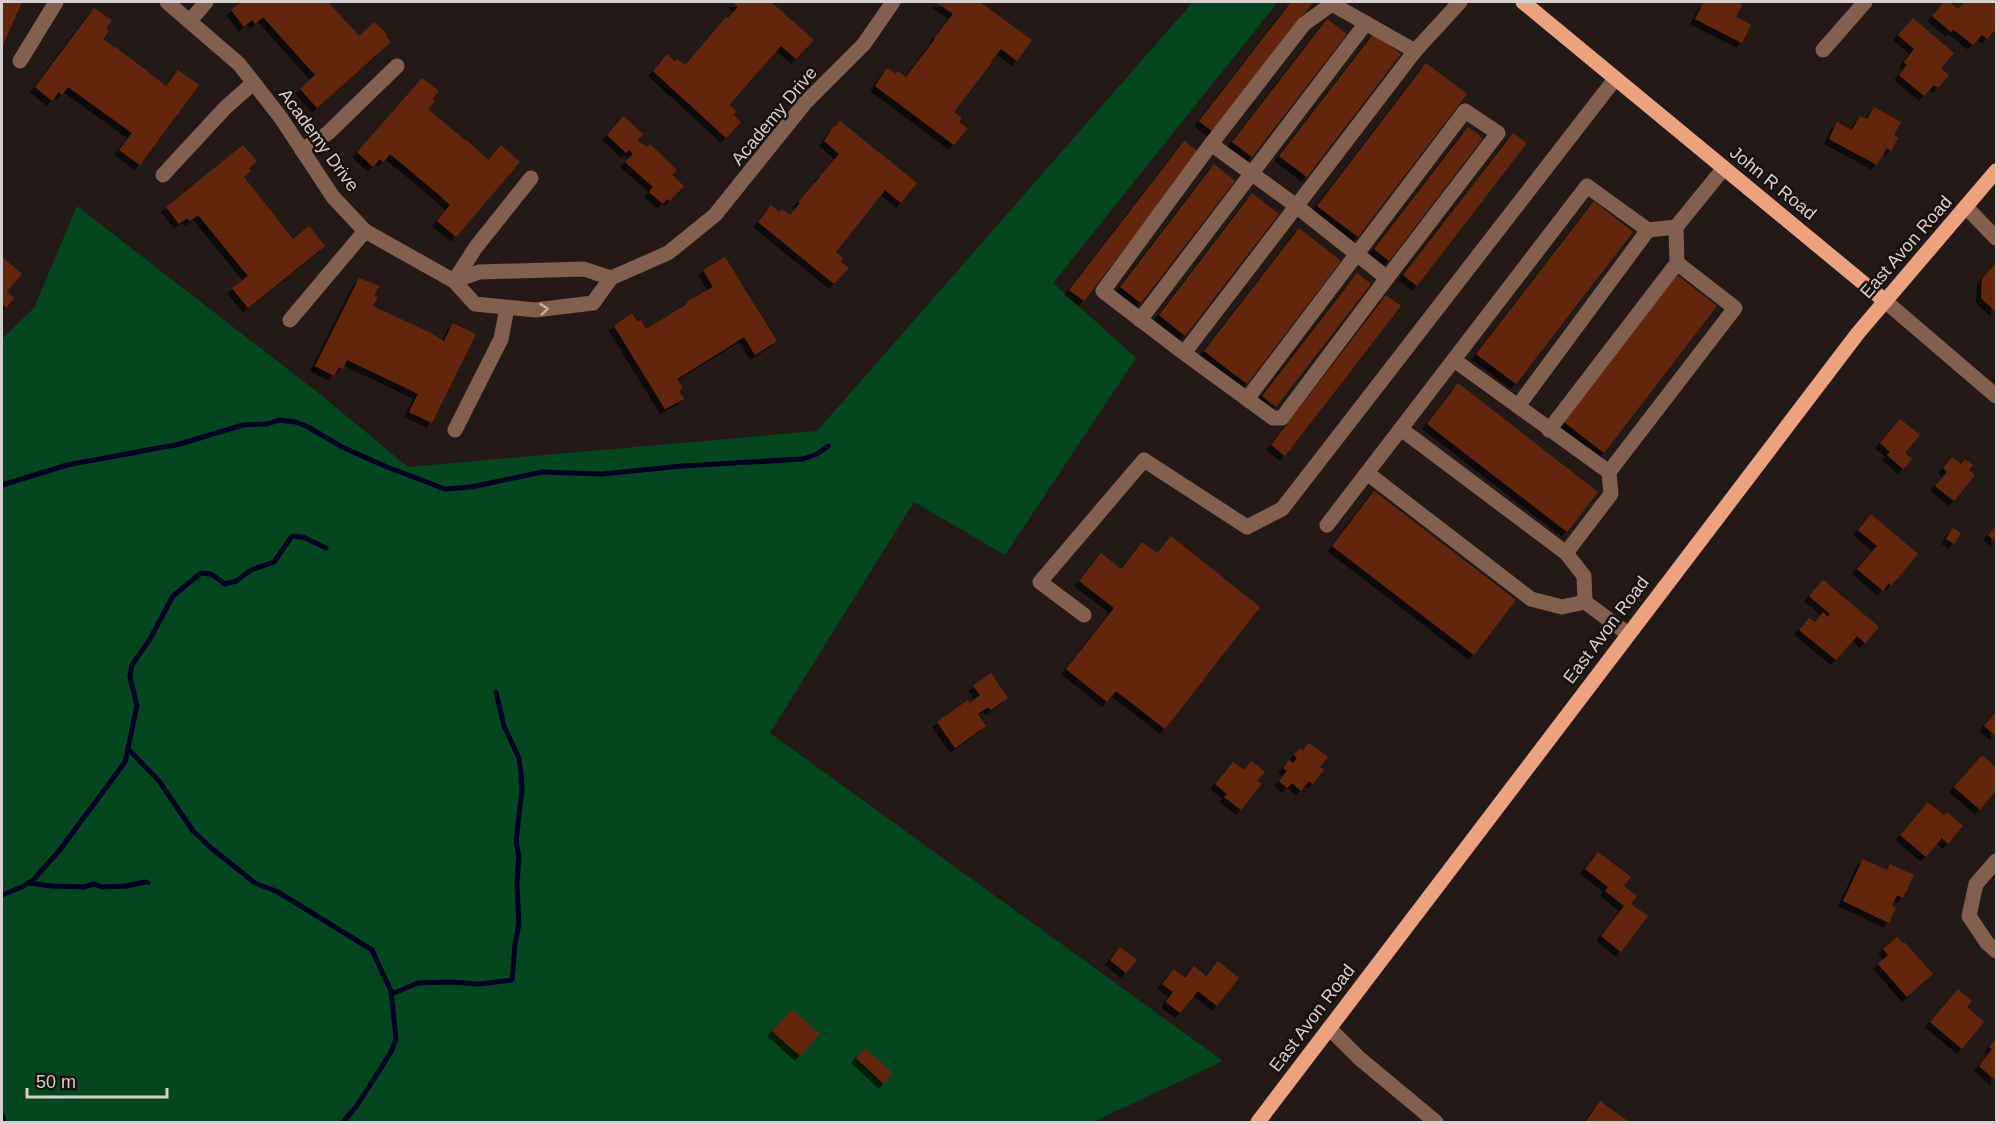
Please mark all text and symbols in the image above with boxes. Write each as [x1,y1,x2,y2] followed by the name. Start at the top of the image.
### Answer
[727,63,821,169] street label: Academy Drive
[275,85,363,195] street label: Academy Drive
[1726,142,1820,224] street label: John R Road
[1856,192,1956,302] street label: East Avon Road
[539,303,548,316] one-way arrow
[1559,573,1653,687] street label: East Avon Road
[1265,961,1359,1075] street label: East Avon Road
[27,1061,166,1099] scale bar
[36,1072,76,1092] text: 50 m

